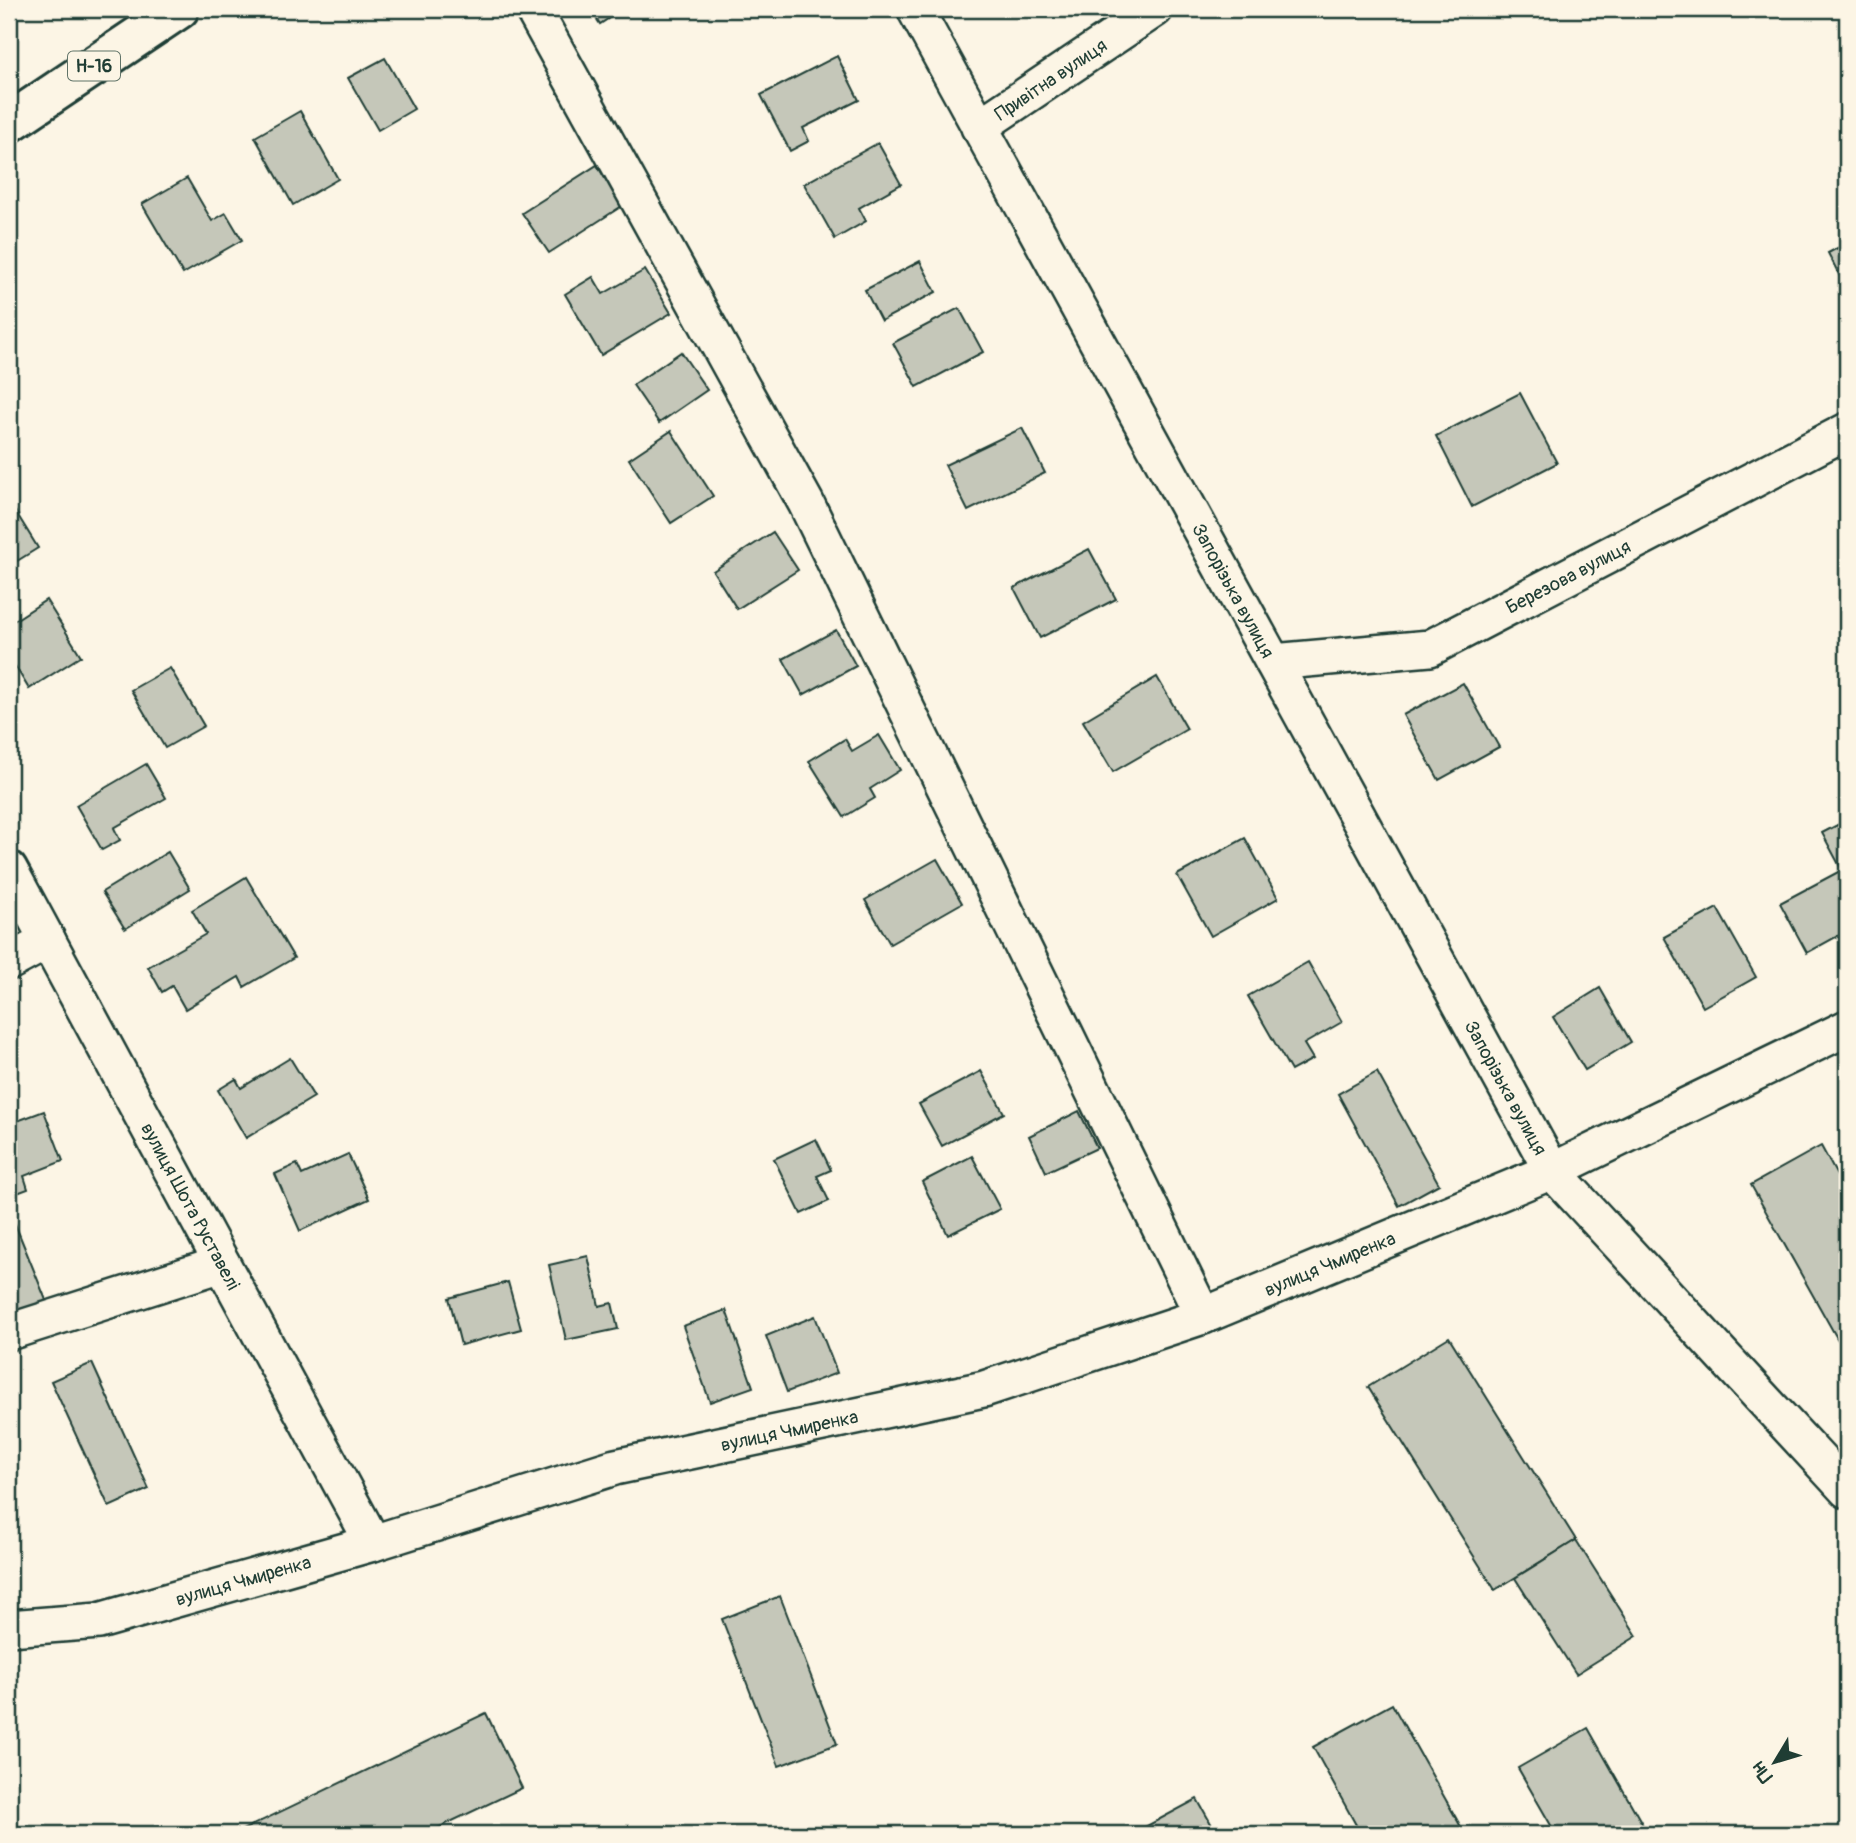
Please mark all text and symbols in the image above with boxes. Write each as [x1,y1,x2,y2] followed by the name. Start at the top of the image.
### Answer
[990,34,1112,126] street label: Привітна вулиця
[68,52,120,80] road number: Н-16
[1186,519,1279,662] street label: Запорізька вулиця
[1502,535,1635,620] street label: Березова вулиця
[1459,1017,1552,1160] street label: Запорізька вулиця
[135,1119,245,1294] street label: вулиця Шота Руставелі
[1261,1226,1399,1302] street label: вулиця Чмиренка
[719,1405,861,1457] street label: вулиця Чмиренка
[173,1550,314,1612] street label: вулиця Чмиренка
[1741,1728,1811,1798] north arrow
[1747,1756,1778,1787] text: Пн

